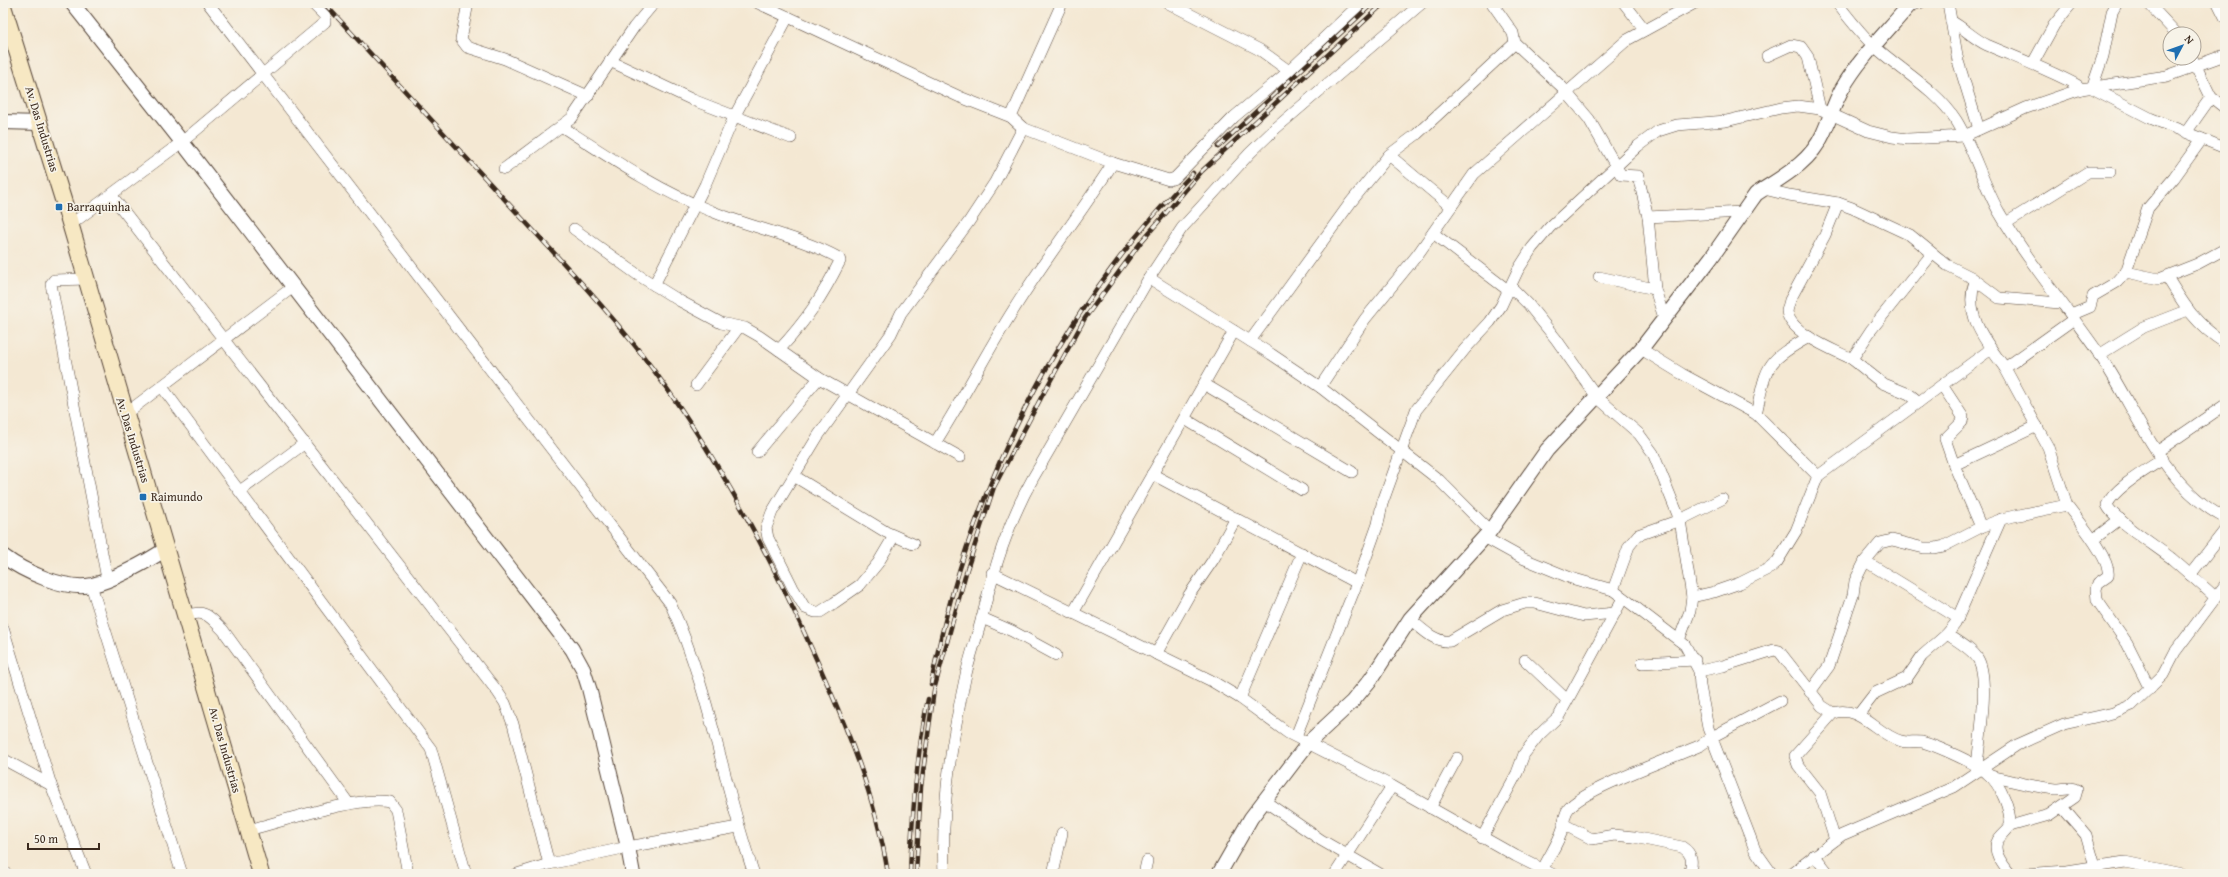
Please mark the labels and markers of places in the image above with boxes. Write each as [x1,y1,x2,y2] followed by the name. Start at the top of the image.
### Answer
[67,198,131,215] place label: Barraquinha
[54,202,64,212] marker: Barraquinha
[151,488,203,505] place label: Raimundo
[138,492,148,502] marker: Raimundo

